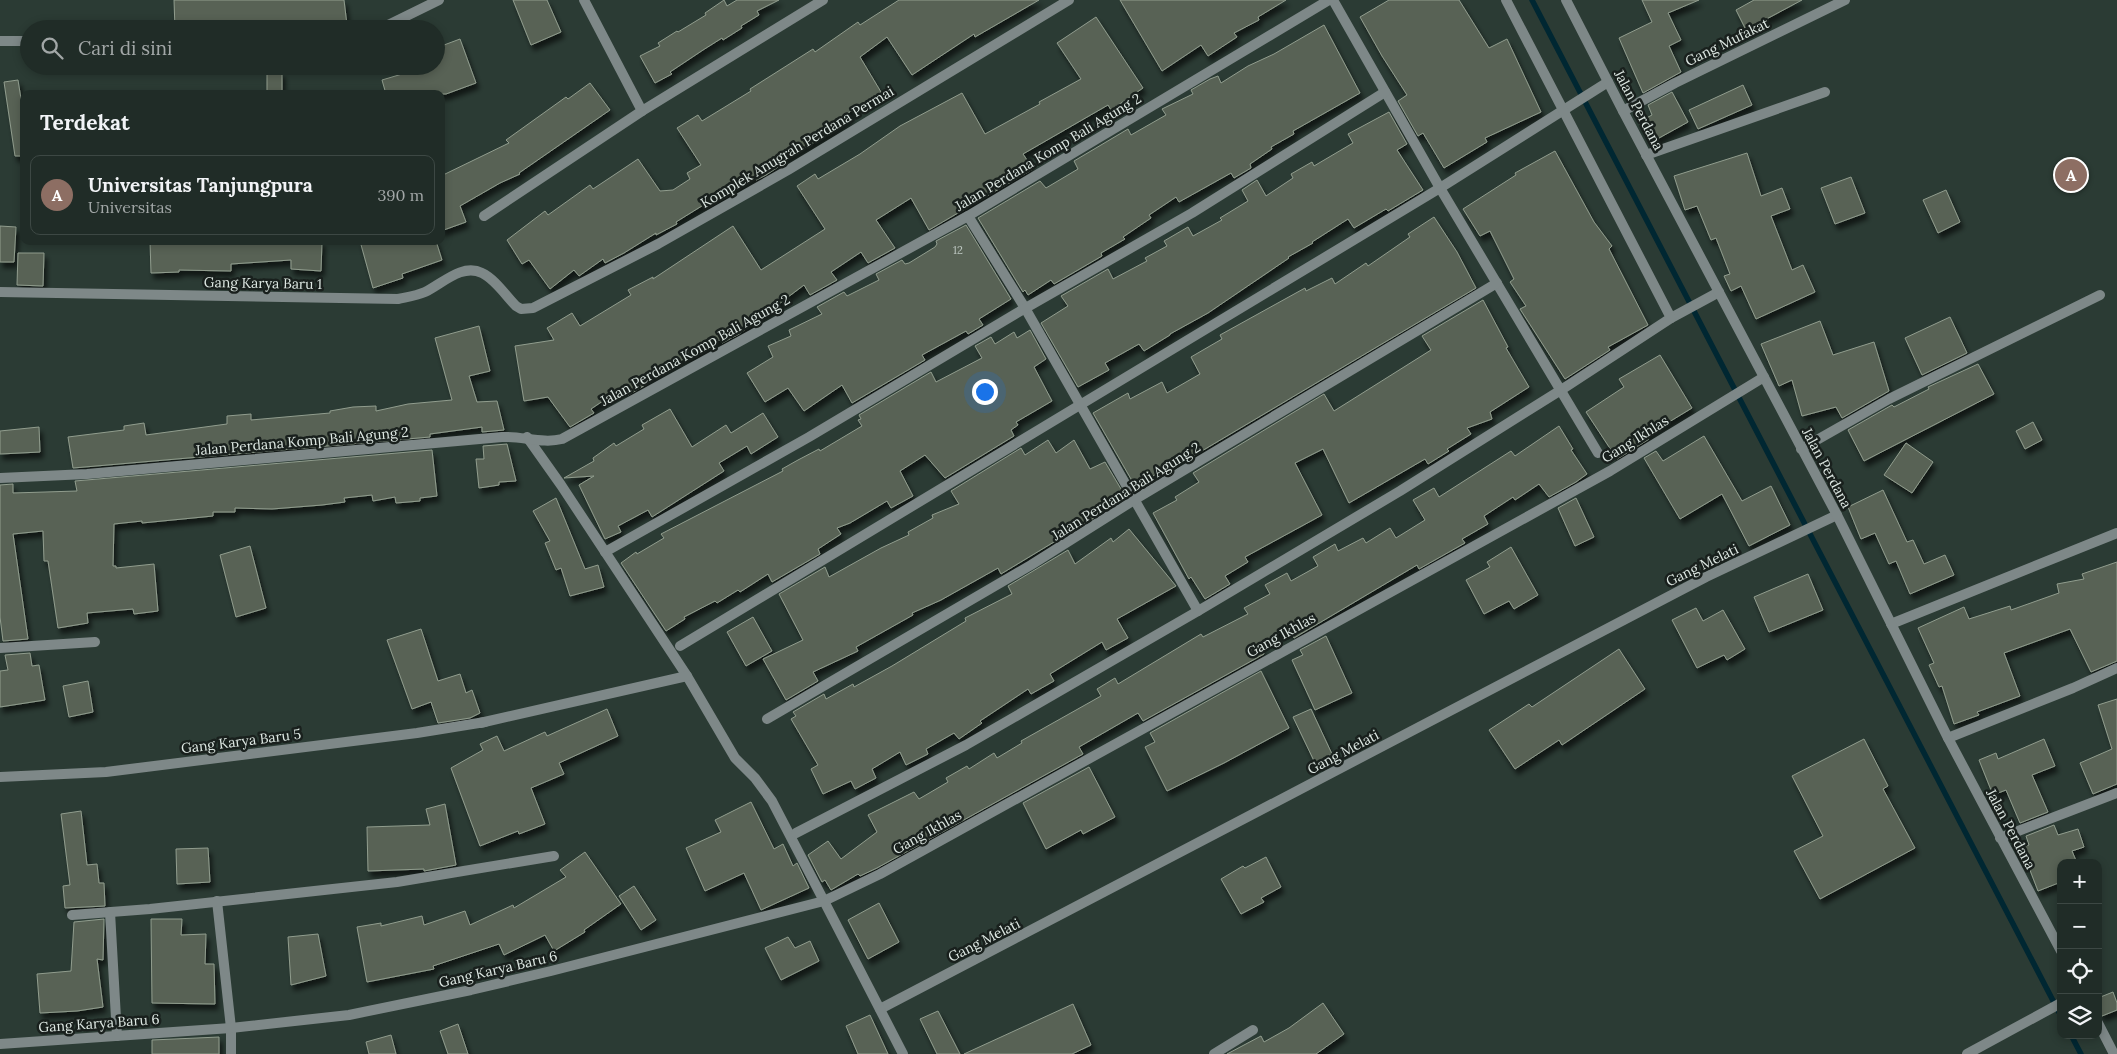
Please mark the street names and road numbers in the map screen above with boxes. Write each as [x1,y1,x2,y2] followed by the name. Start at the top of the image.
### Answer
[1682,14,1772,70] street label: Gang Mufakat
[1610,66,1668,153] street label: Jalan Perdana
[697,82,897,212] street label: Komplek Anugrah Perdana Permai
[951,89,1144,215] street label: Jalan Perdana Komp Bali Agung 2
[204,273,322,293] street label: Gang Karya Baru 1
[596,290,793,410] street label: Jalan Perdana Komp Bali Agung 2
[1598,411,1672,467] street label: Gang Ikhlas
[194,423,409,459] street label: Jalan Perdana Komp Bali Agung 2
[1798,424,1856,511] street label: Jalan Perdana
[1047,438,1204,545] street label: Jalan Perdana Bali Agung 2
[1663,540,1741,590] street label: Gang Melati
[1243,609,1319,661] street label: Gang Ikhlas
[180,725,302,757] street label: Gang Karya Baru 5
[1304,726,1382,778] street label: Gang Melati
[1982,785,2040,872] street label: Jalan Perdana
[889,806,965,858] street label: Gang Ikhlas
[945,914,1023,966] street label: Gang Melati
[437,947,559,991] street label: Gang Karya Baru 6
[38,1010,160,1036] street label: Gang Karya Baru 6

